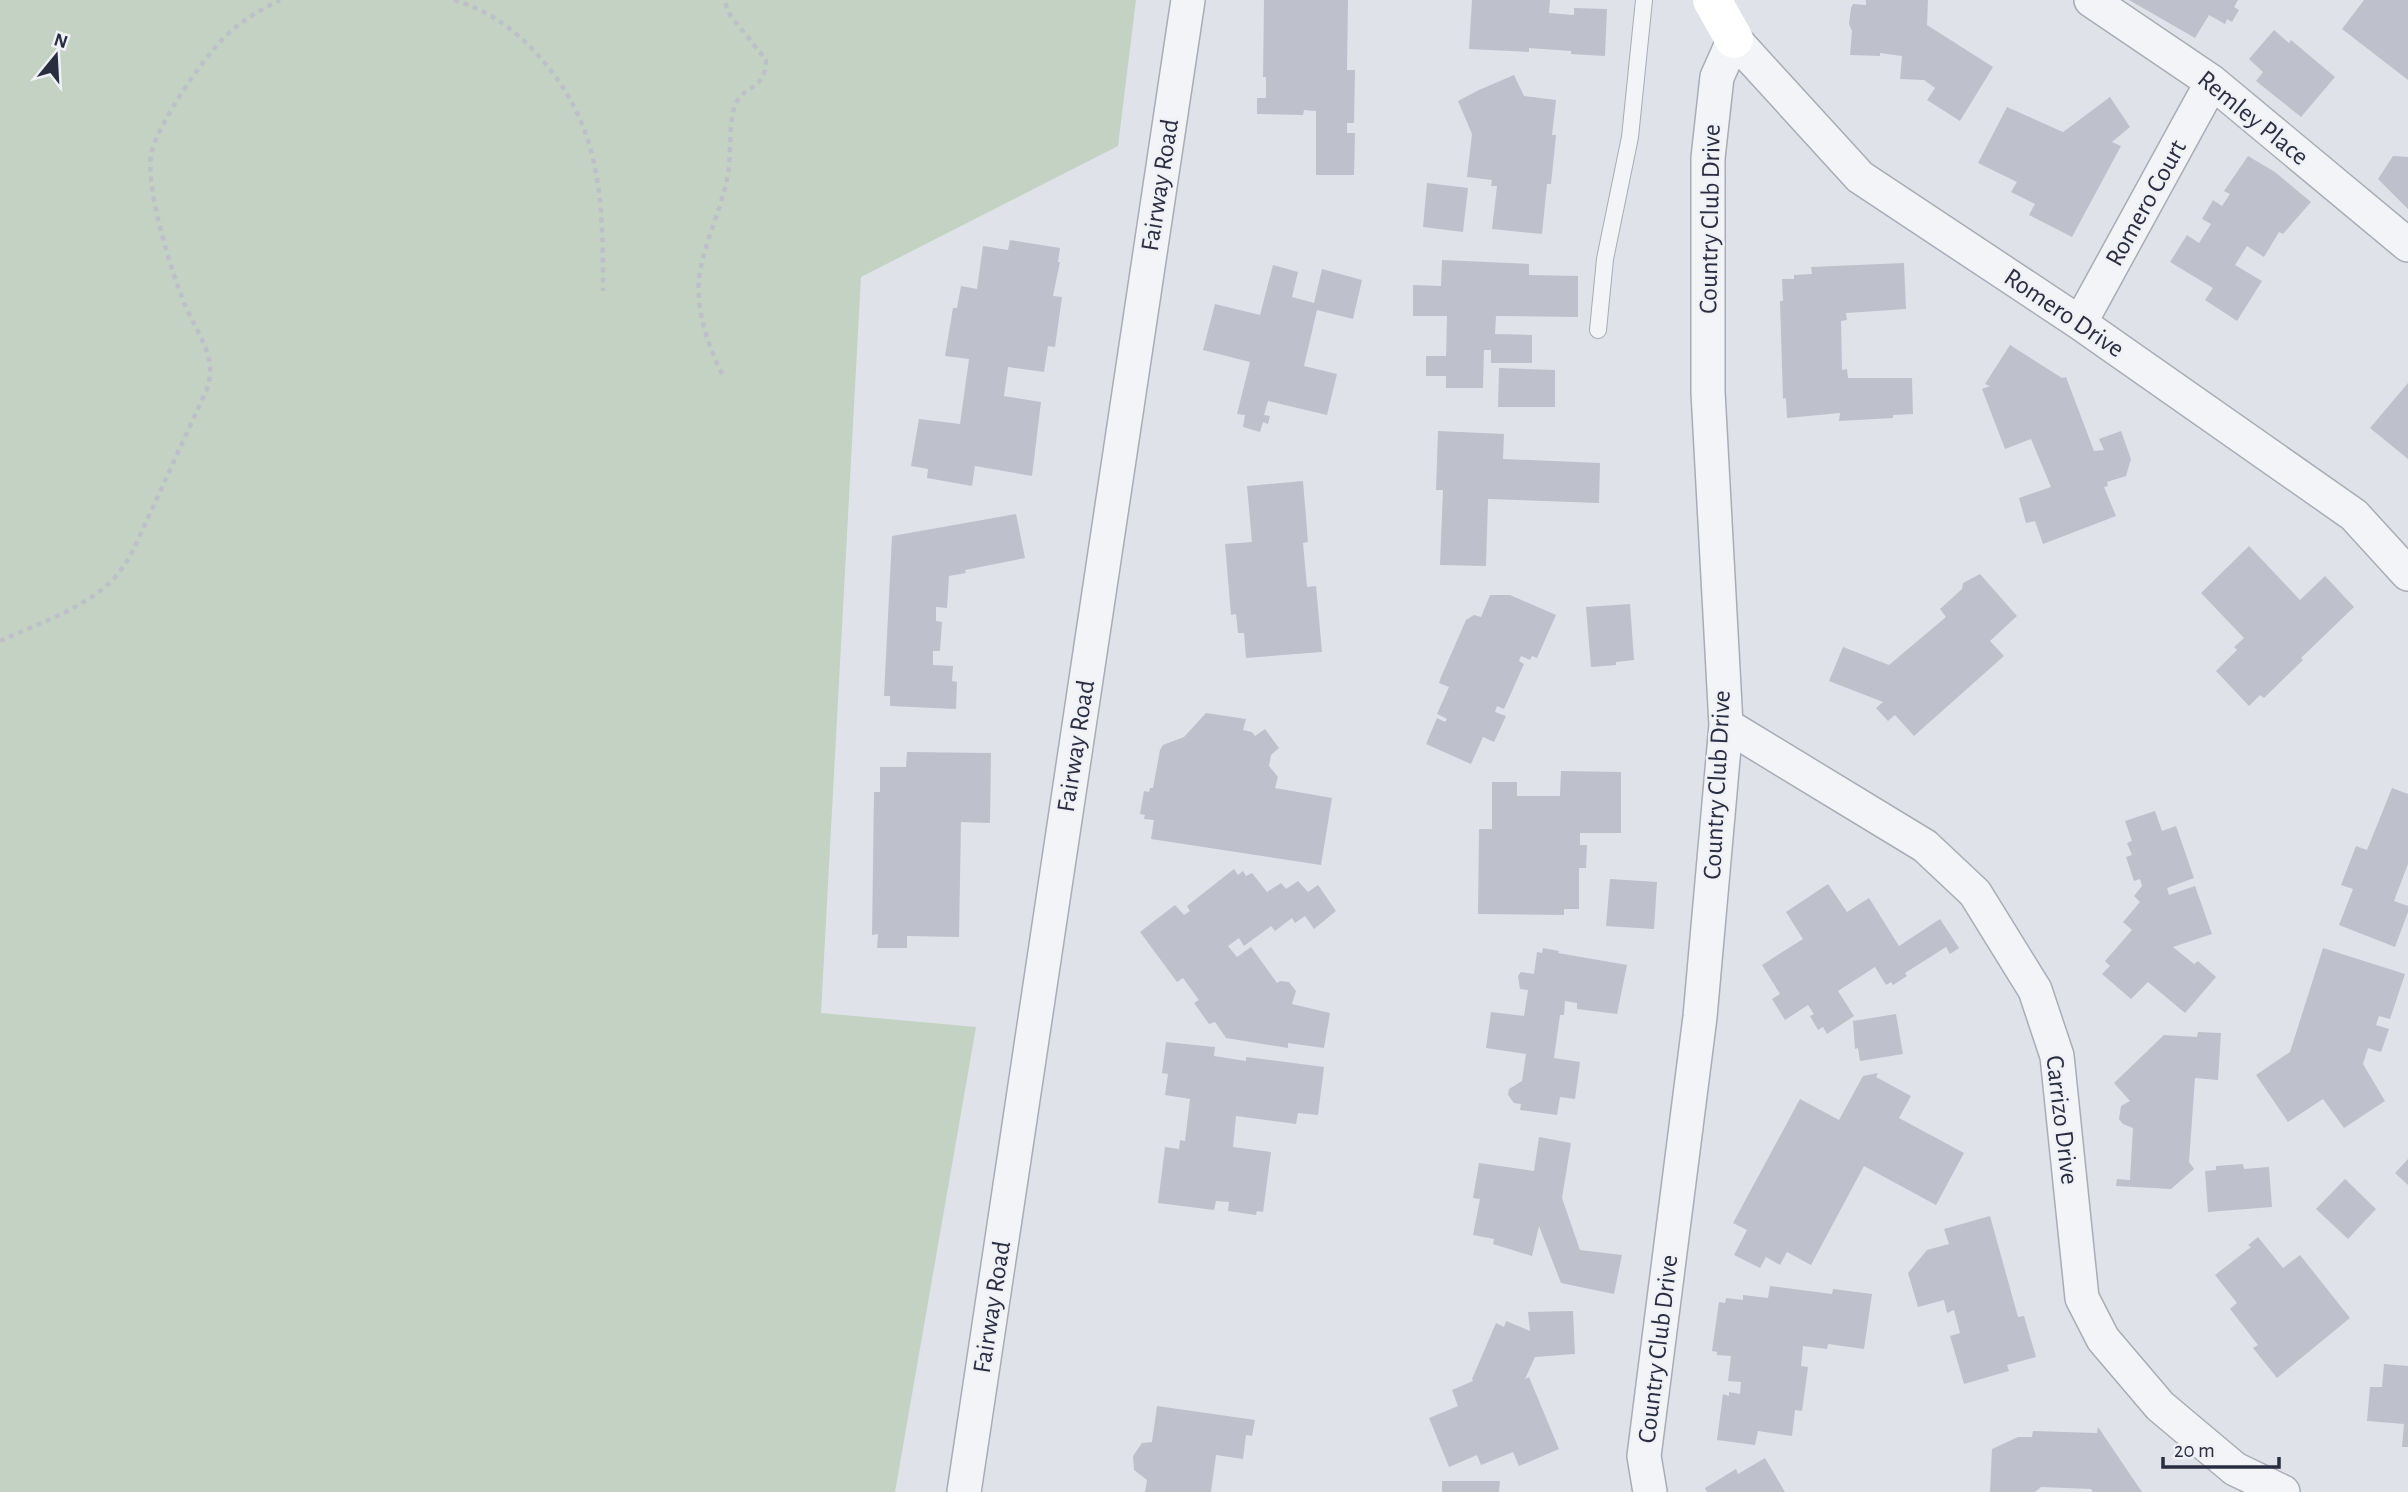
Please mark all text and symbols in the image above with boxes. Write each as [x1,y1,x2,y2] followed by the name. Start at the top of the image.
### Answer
[21,21,91,91] north arrow
[52,30,70,52] text: N
[2193,66,2313,170] street label: Remley Place
[1137,117,1183,253] street label: Fairway Road
[1695,124,1725,314] street label: Country Club Drive
[2101,136,2191,270] street label: Romero Court
[1999,264,2129,362] street label: Romero Drive
[1053,678,1099,814] street label: Fairway Road
[1699,690,1735,880] street label: Country Club Drive
[2041,1054,2083,1186] street label: Carrizo Drive
[969,1239,1015,1375] street label: Fairway Road
[1634,1253,1682,1445] street label: Country Club Drive
[2163,1426,2278,1470] scale bar
[2174,1440,2215,1461] text: 20 m

